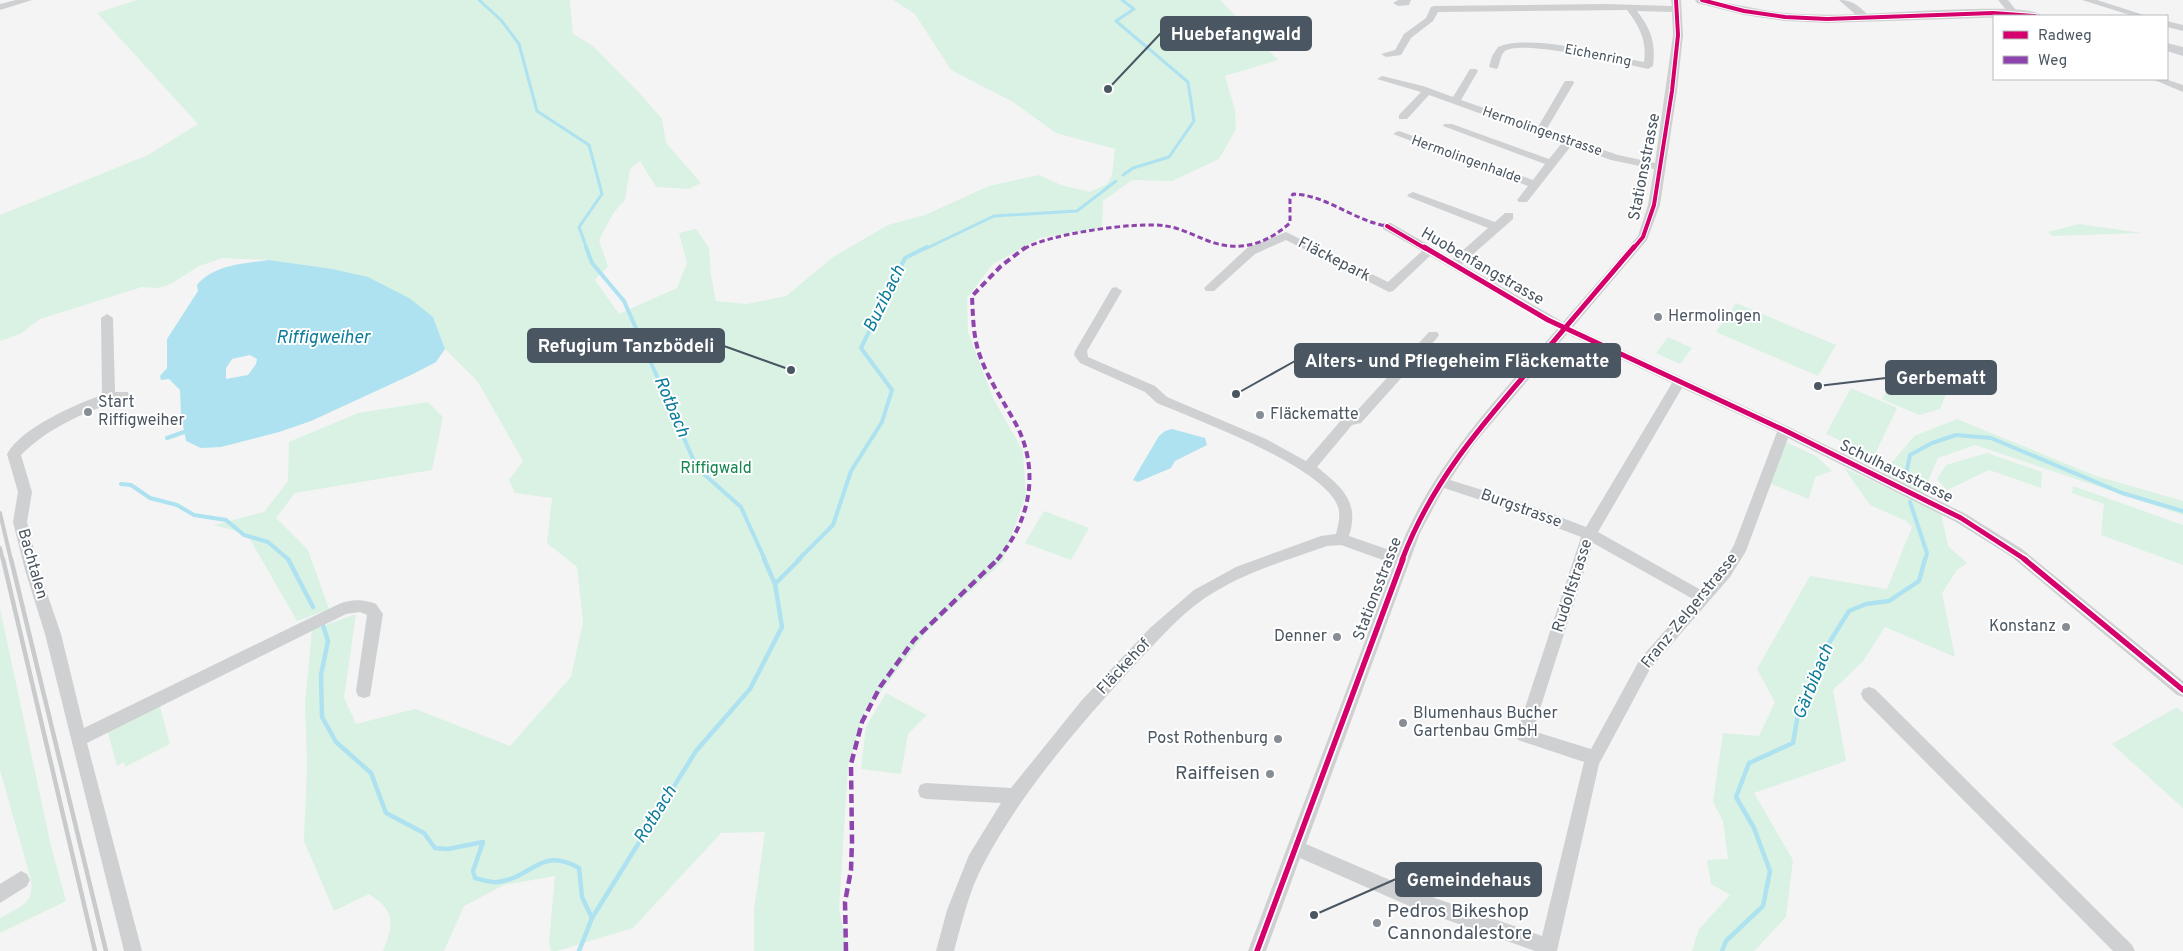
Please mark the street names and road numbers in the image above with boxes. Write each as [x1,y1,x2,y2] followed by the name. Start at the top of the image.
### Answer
[1563,41,1633,71] street label: Eichenring
[1480,104,1604,160] street label: Hermolingenstrasse
[1625,112,1665,222] street label: Stationsstrasse
[1409,132,1523,188] street label: Hermolingenhalde
[1417,224,1547,310] street label: Huobenfangstrasse
[1294,233,1374,287] street label: Fläckepark
[1836,436,1956,508] street label: Schulhausstrasse
[1478,485,1564,533] street label: Burgstrasse
[12,526,52,602] street label: Bachtalen
[1349,534,1407,644] street label: Stationsstrasse
[1549,537,1597,635] street label: Rudolfstrasse
[1637,549,1743,673] street label: Franz-Zelgerstrasse
[1093,634,1155,699] street label: Fläckehof

